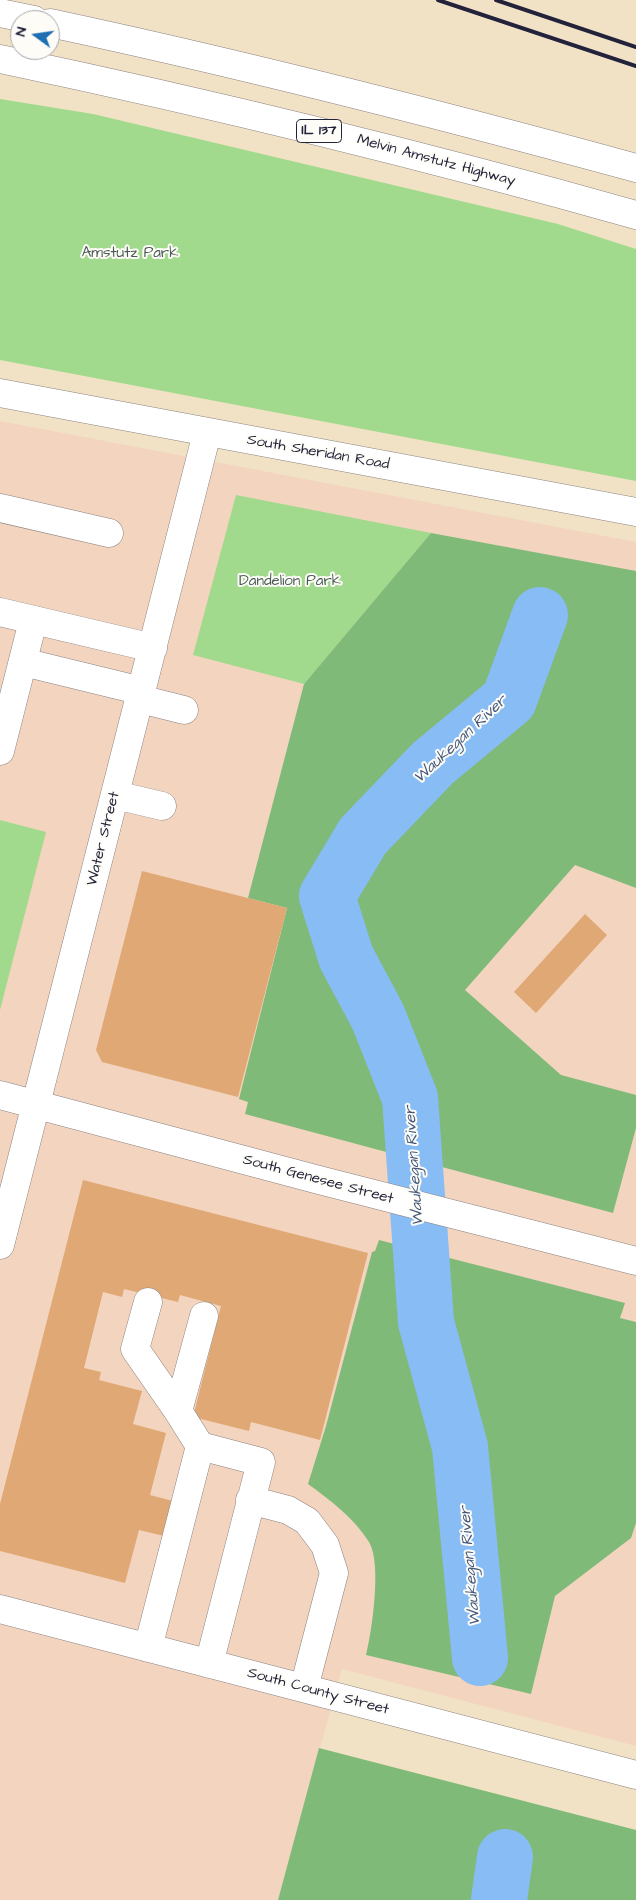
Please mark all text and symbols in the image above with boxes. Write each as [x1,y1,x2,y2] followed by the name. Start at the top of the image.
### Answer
[10,10,60,60] north arrow
[11,25,32,38] text: N
[296,120,342,142] road number: IL 137
[355,131,517,191] street label: Melvin Amstutz Highway
[82,245,178,263] park label: Amstutz Park
[245,432,391,474] street label: South Sheridan Road
[239,573,341,591] park label: Dandelion Park
[410,692,512,788] water label: Waukegan River
[84,790,124,888] street label: Water Street
[401,1105,429,1227] water label: Waukegan River
[241,1151,395,1209] street label: South Genesee Street
[456,1505,486,1627] water label: Waukegan River
[245,1664,391,1720] street label: South County Street

